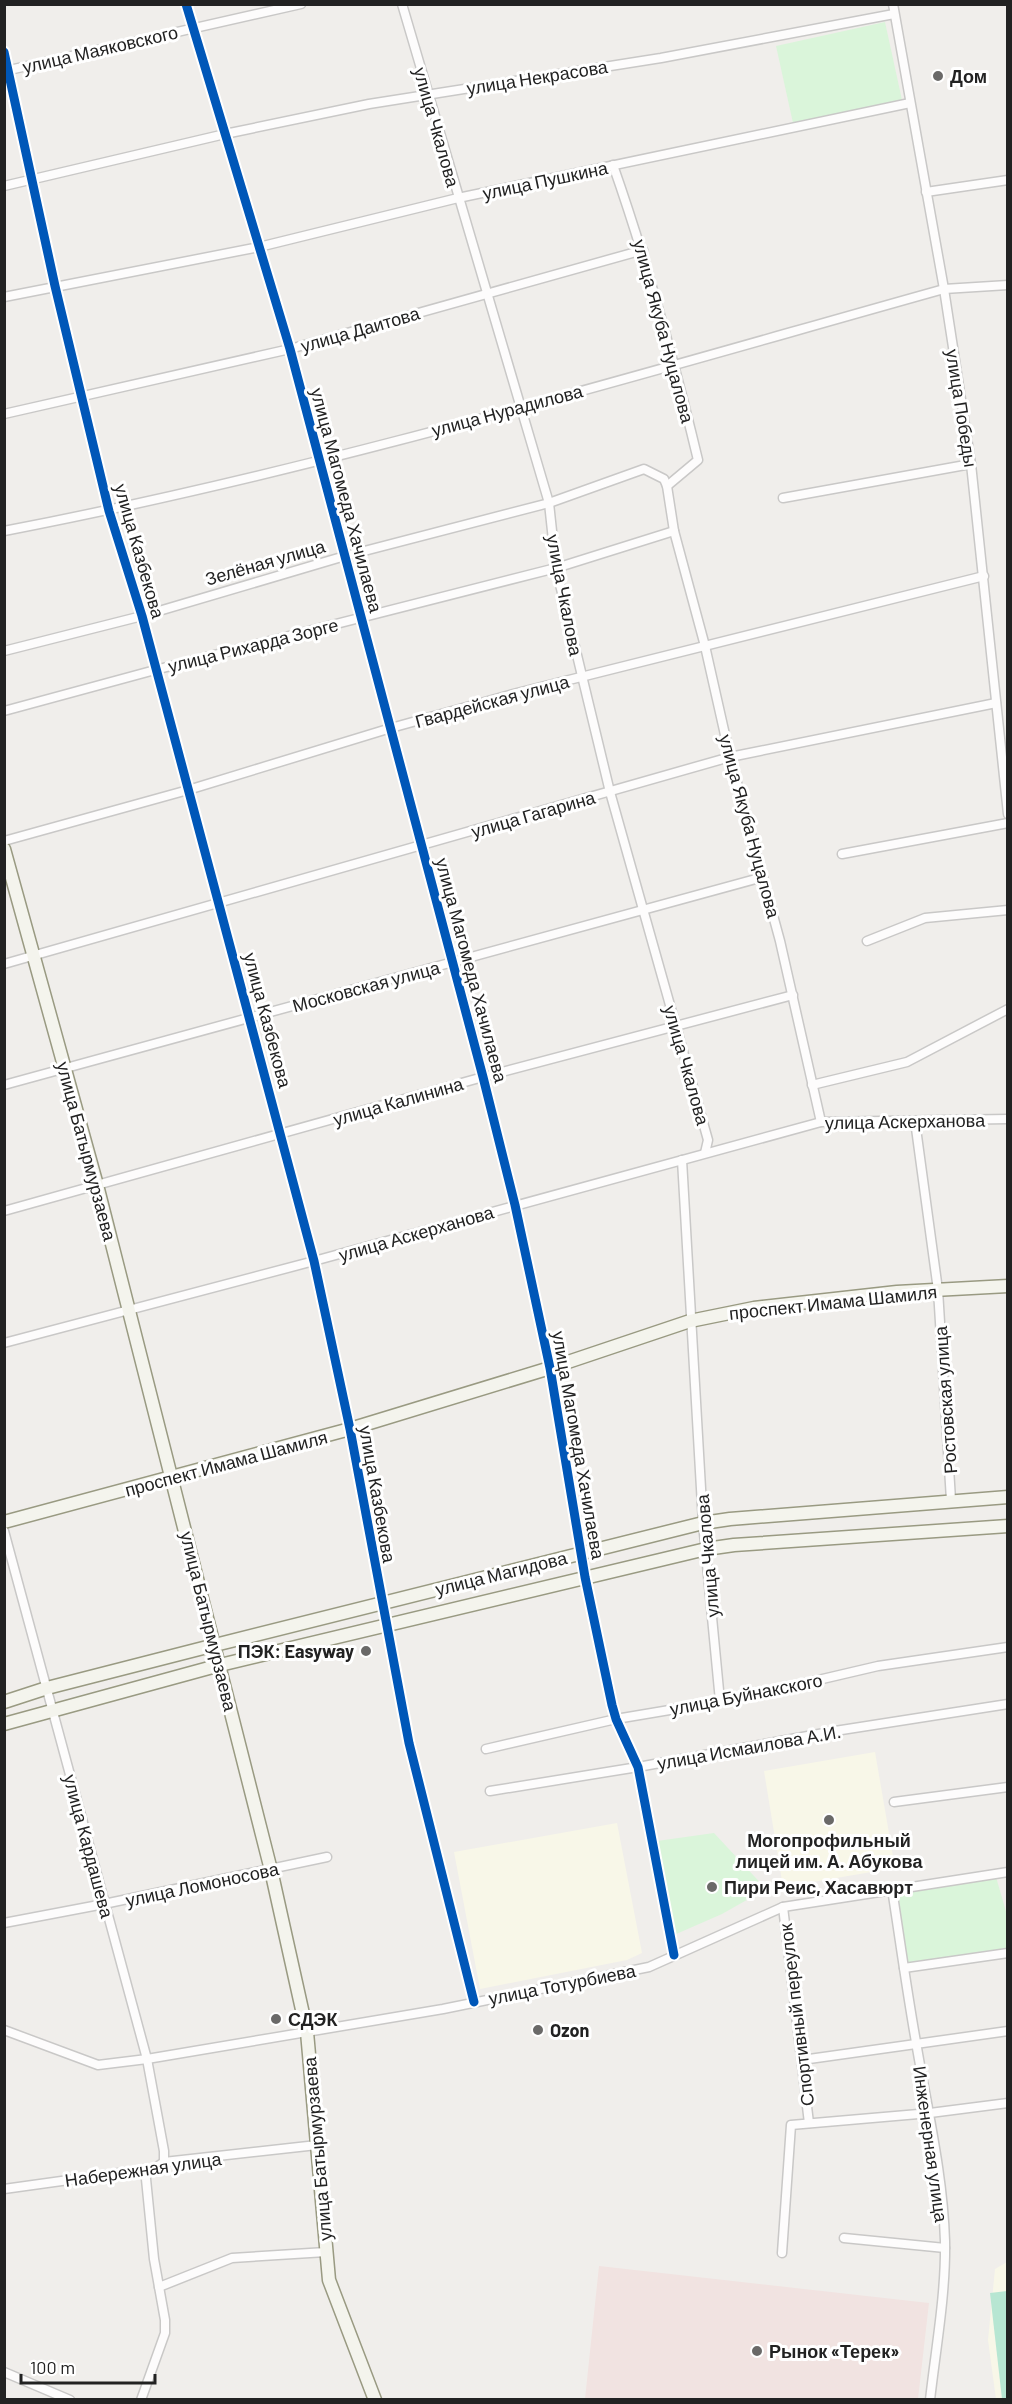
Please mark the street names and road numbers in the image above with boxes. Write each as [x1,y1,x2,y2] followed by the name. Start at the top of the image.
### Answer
[20,20,180,78] street label: улица Маяковского
[465,55,610,99] street label: улица Некрасова
[409,65,465,190] street label: улица Чкалова
[480,156,611,204] street label: улица Пушкина
[629,237,699,426] street label: улица Якуба Нуцалова
[298,301,423,356] street label: улица Даитова
[942,347,982,469] street label: улица Победы
[429,379,586,441] street label: улица Нурадилова
[306,385,388,616] street label: улица Магомеда Хачилаева
[110,481,170,622] street label: улица Казбекова
[542,532,588,659] street label: улица Чкалова
[203,534,328,590] street label: Зелёная улица
[166,613,340,677] street label: улица Рихарда Зорге
[413,670,572,732] street label: Гвардейская улица
[715,732,785,921] street label: улица Якуба Нуцалова
[468,786,599,842] street label: улица Гагарина
[431,855,513,1086] street label: улица Магомеда Хачилаева
[239,950,297,1091] street label: улица Казбекова
[290,955,443,1016] street label: Московская улица
[659,1003,715,1128] street label: улица Чкалова
[52,1059,122,1244] street label: улица Батырмурзаева
[331,1072,466,1130] street label: улица Калинина
[825,1109,986,1133] street label: улица Аскерханова
[336,1200,497,1266] street label: улица Аскерханова
[728,1280,938,1324] street label: проспект Имама Шамиля
[929,1325,961,1474] street label: Ростовская улица
[548,1329,610,1562] street label: улица Магомеда Хачилаева
[355,1424,401,1565] street label: улица Казбекова
[122,1425,330,1501] street label: проспект Имама Шамиля
[691,1493,723,1618] street label: улица Чкалова
[176,1529,242,1714] street label: улица Батырмурзаева
[433,1546,570,1600] street label: улица Магидова
[668,1668,824,1720] street label: улица Буйнакского
[655,1720,843,1774] street label: улица Исмаилова А.И.
[59,1772,119,1921] street label: улица Кардашева
[124,1857,281,1911] street label: улица Ломоносова
[774,1922,818,2107] street label: Спортивный переулок
[487,1959,638,2009] street label: улица Тотурбиева
[298,2055,336,2242] street label: улица Батырмурзаева
[909,2064,953,2225] street label: Инженерная улица
[63,2147,224,2191] street label: Набережная улица

